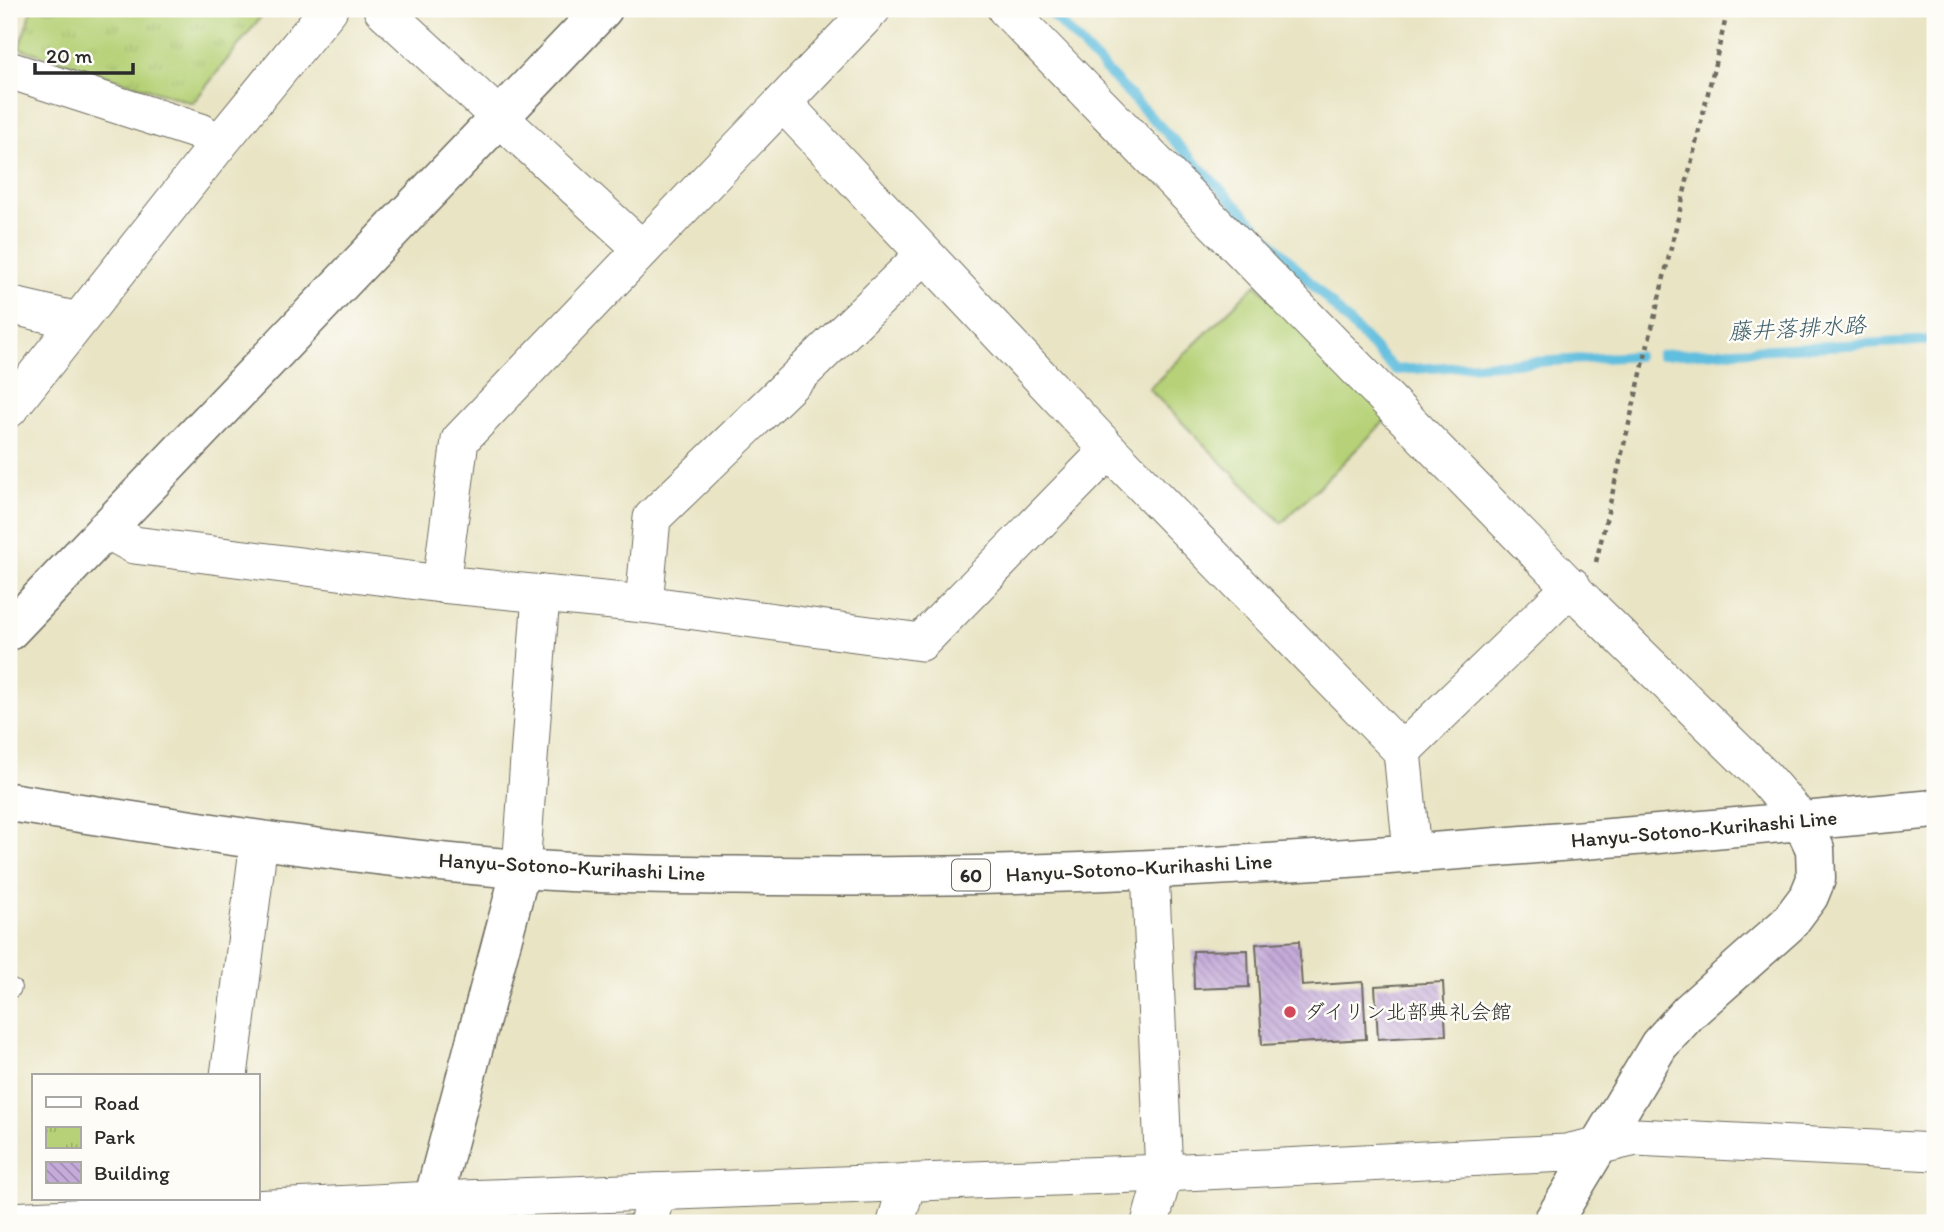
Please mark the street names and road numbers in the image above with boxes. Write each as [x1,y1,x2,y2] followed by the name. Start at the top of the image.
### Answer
[1570,804,1838,853] street label: Hanyu-Sotono-Kurihashi Line
[438,847,706,886] street label: Hanyu-Sotono-Kurihashi Line
[1005,848,1273,887] street label: Hanyu-Sotono-Kurihashi Line
[952,860,990,890] road number: 60

